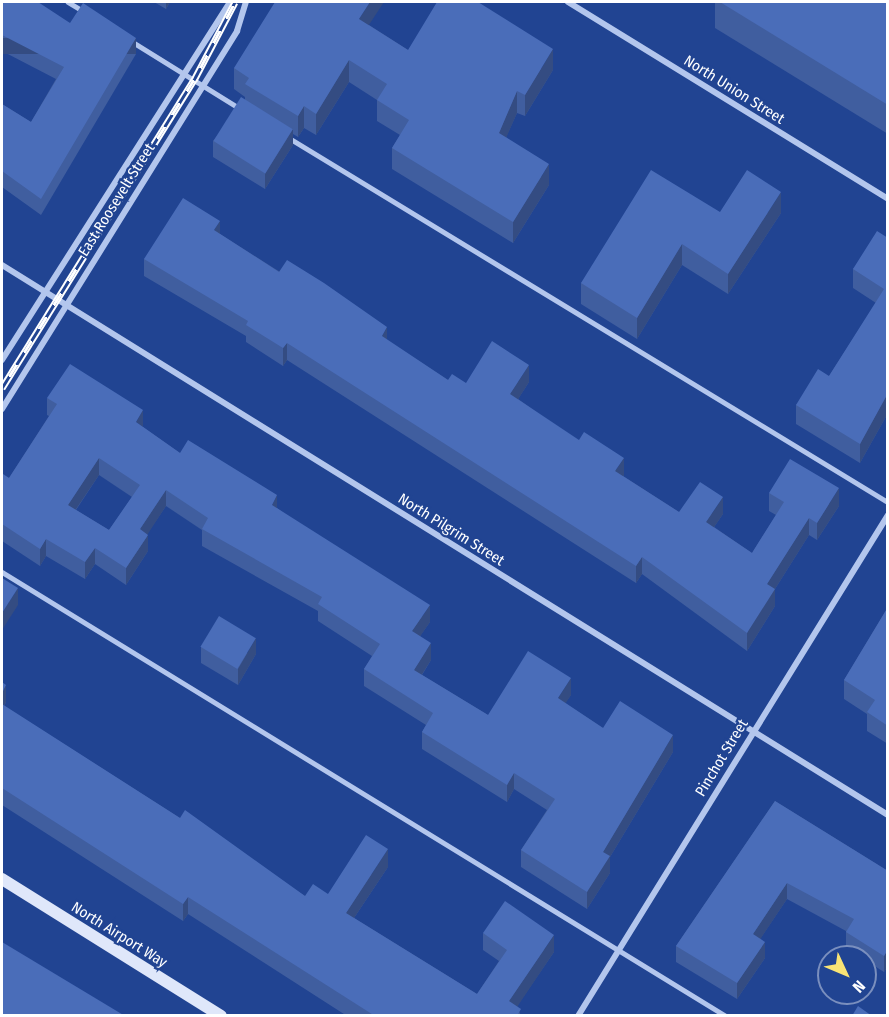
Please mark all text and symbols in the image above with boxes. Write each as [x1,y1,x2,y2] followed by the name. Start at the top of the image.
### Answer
[680,52,788,128] street label: North Union Street
[75,140,159,260] street label: East Roosevelt Street
[394,490,508,570] street label: North Pilgrim Street
[692,716,752,800] street label: Pinchot Street
[68,898,170,972] street label: North Airport Way
[817,945,877,1005] north arrow
[849,976,869,997] text: N

